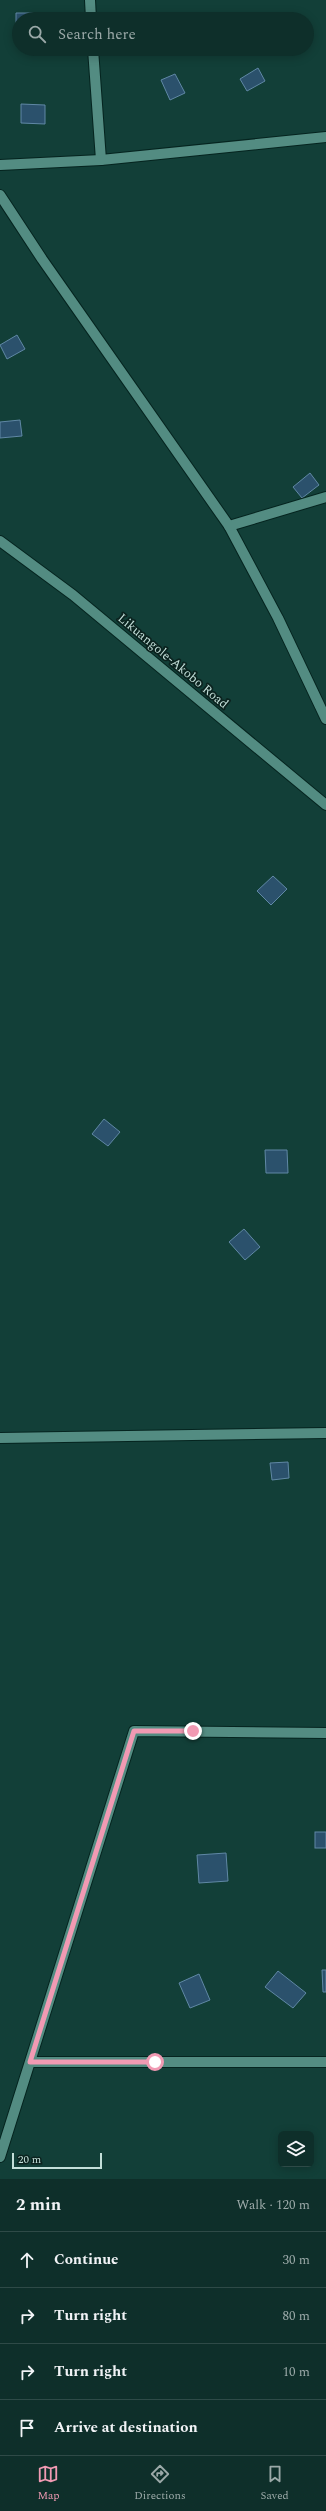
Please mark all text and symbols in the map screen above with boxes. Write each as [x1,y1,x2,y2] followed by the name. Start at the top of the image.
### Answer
[12,12,314,56] search box
[26,23,48,45] icon: search
[58,23,136,46] text: Search here
[113,608,233,714] street label: Likuangole-Akobo Road
[184,1722,202,1740] route end
[146,2053,164,2071] route start
[278,2131,314,2167] map controls
[278,2131,314,2167] button: layers
[12,2151,102,2170] scale bar
[18,2151,41,2168] text: 20 m
[16,2192,61,2218] text: 2 min
[236,2195,310,2215] text: Walk · 120 m
[54,2248,119,2271] text: Continue
[16,2249,38,2271] icon: ahead
[283,2250,310,2270] text: 30 m
[54,2304,127,2327] text: Turn right
[16,2305,38,2327] icon: right
[283,2306,310,2326] text: 80 m
[54,2360,127,2383] text: Turn right
[16,2361,38,2383] icon: right
[283,2362,310,2382] text: 10 m
[54,2416,198,2439] text: Arrive at destination
[16,2417,38,2439] icon: arrive
[37,2463,60,2504] tab: Map
[134,2463,186,2504] tab: Directions
[260,2463,289,2504] tab: Saved

